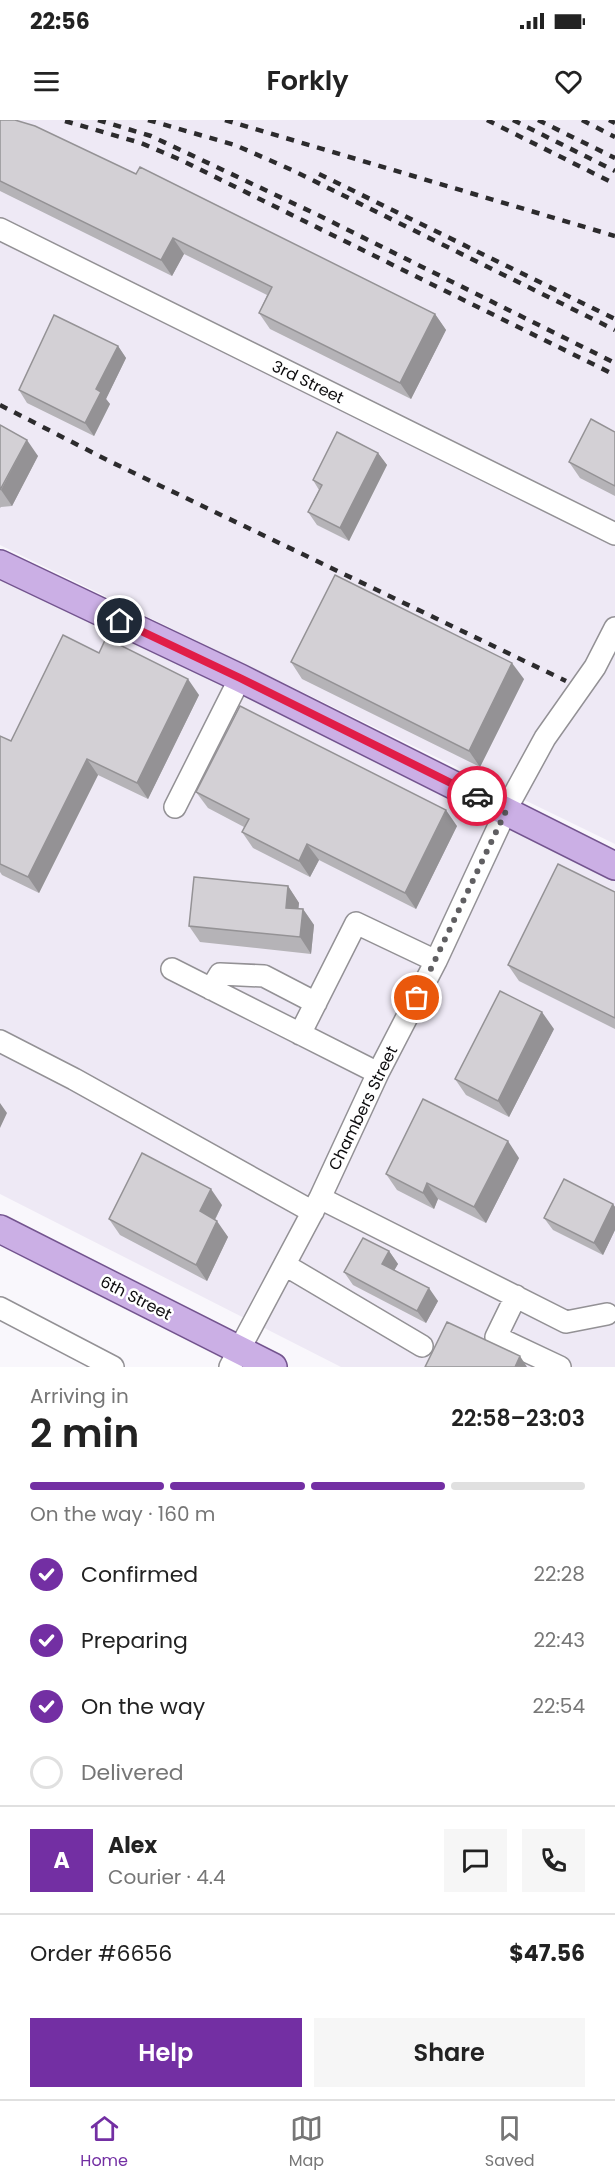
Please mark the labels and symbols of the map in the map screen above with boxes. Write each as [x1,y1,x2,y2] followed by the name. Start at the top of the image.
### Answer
[268,355,348,409] street label: 3rd Street
[94,595,145,646] pin
[447,766,507,826] courier
[391,972,442,1023] pin
[323,1042,403,1174] street label: Chambers Street
[96,1270,176,1326] street label: 6th Street

